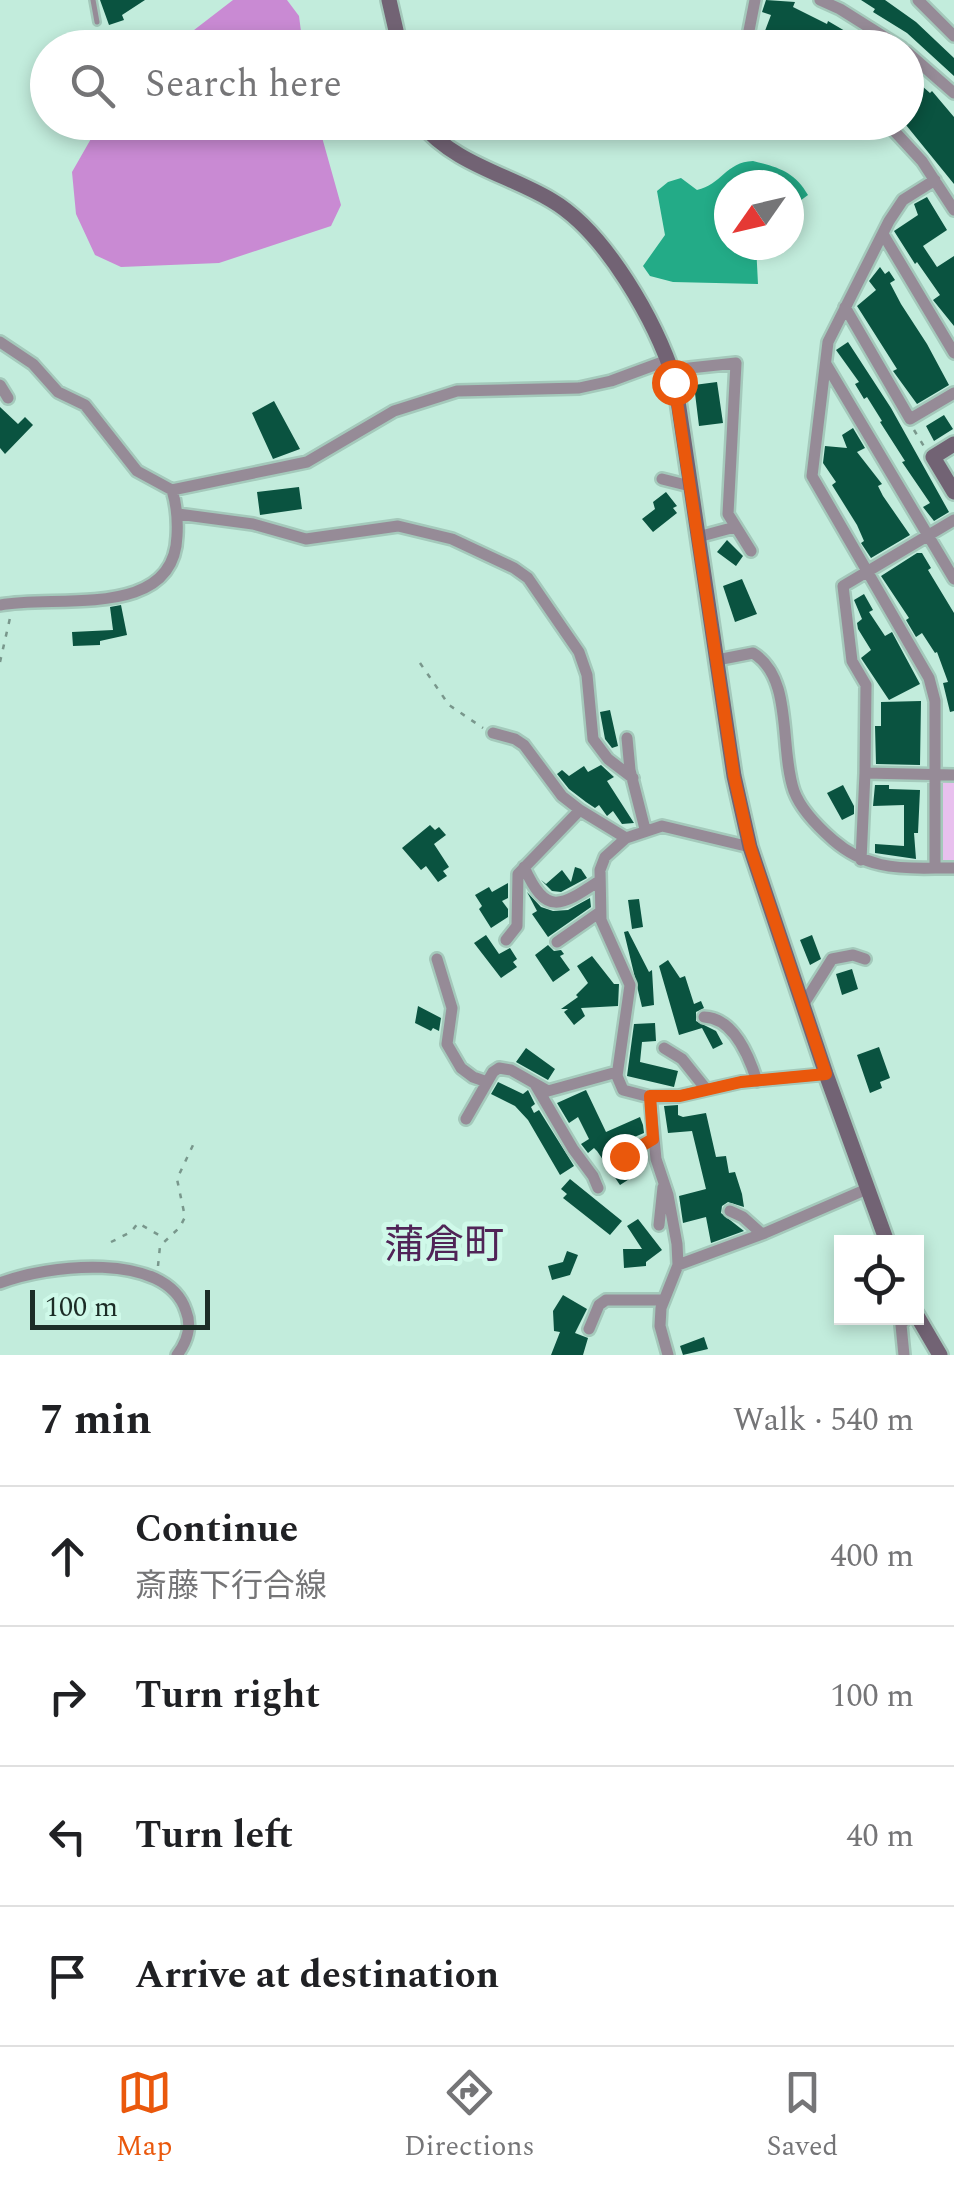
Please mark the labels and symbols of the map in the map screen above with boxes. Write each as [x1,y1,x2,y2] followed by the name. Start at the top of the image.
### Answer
[714,170,804,260] north arrow
[652,360,698,406] route start
[602,1134,648,1180] route end
[384,1216,504,1277] district label: 蒲倉町
[30,1285,210,1330] scale bar

